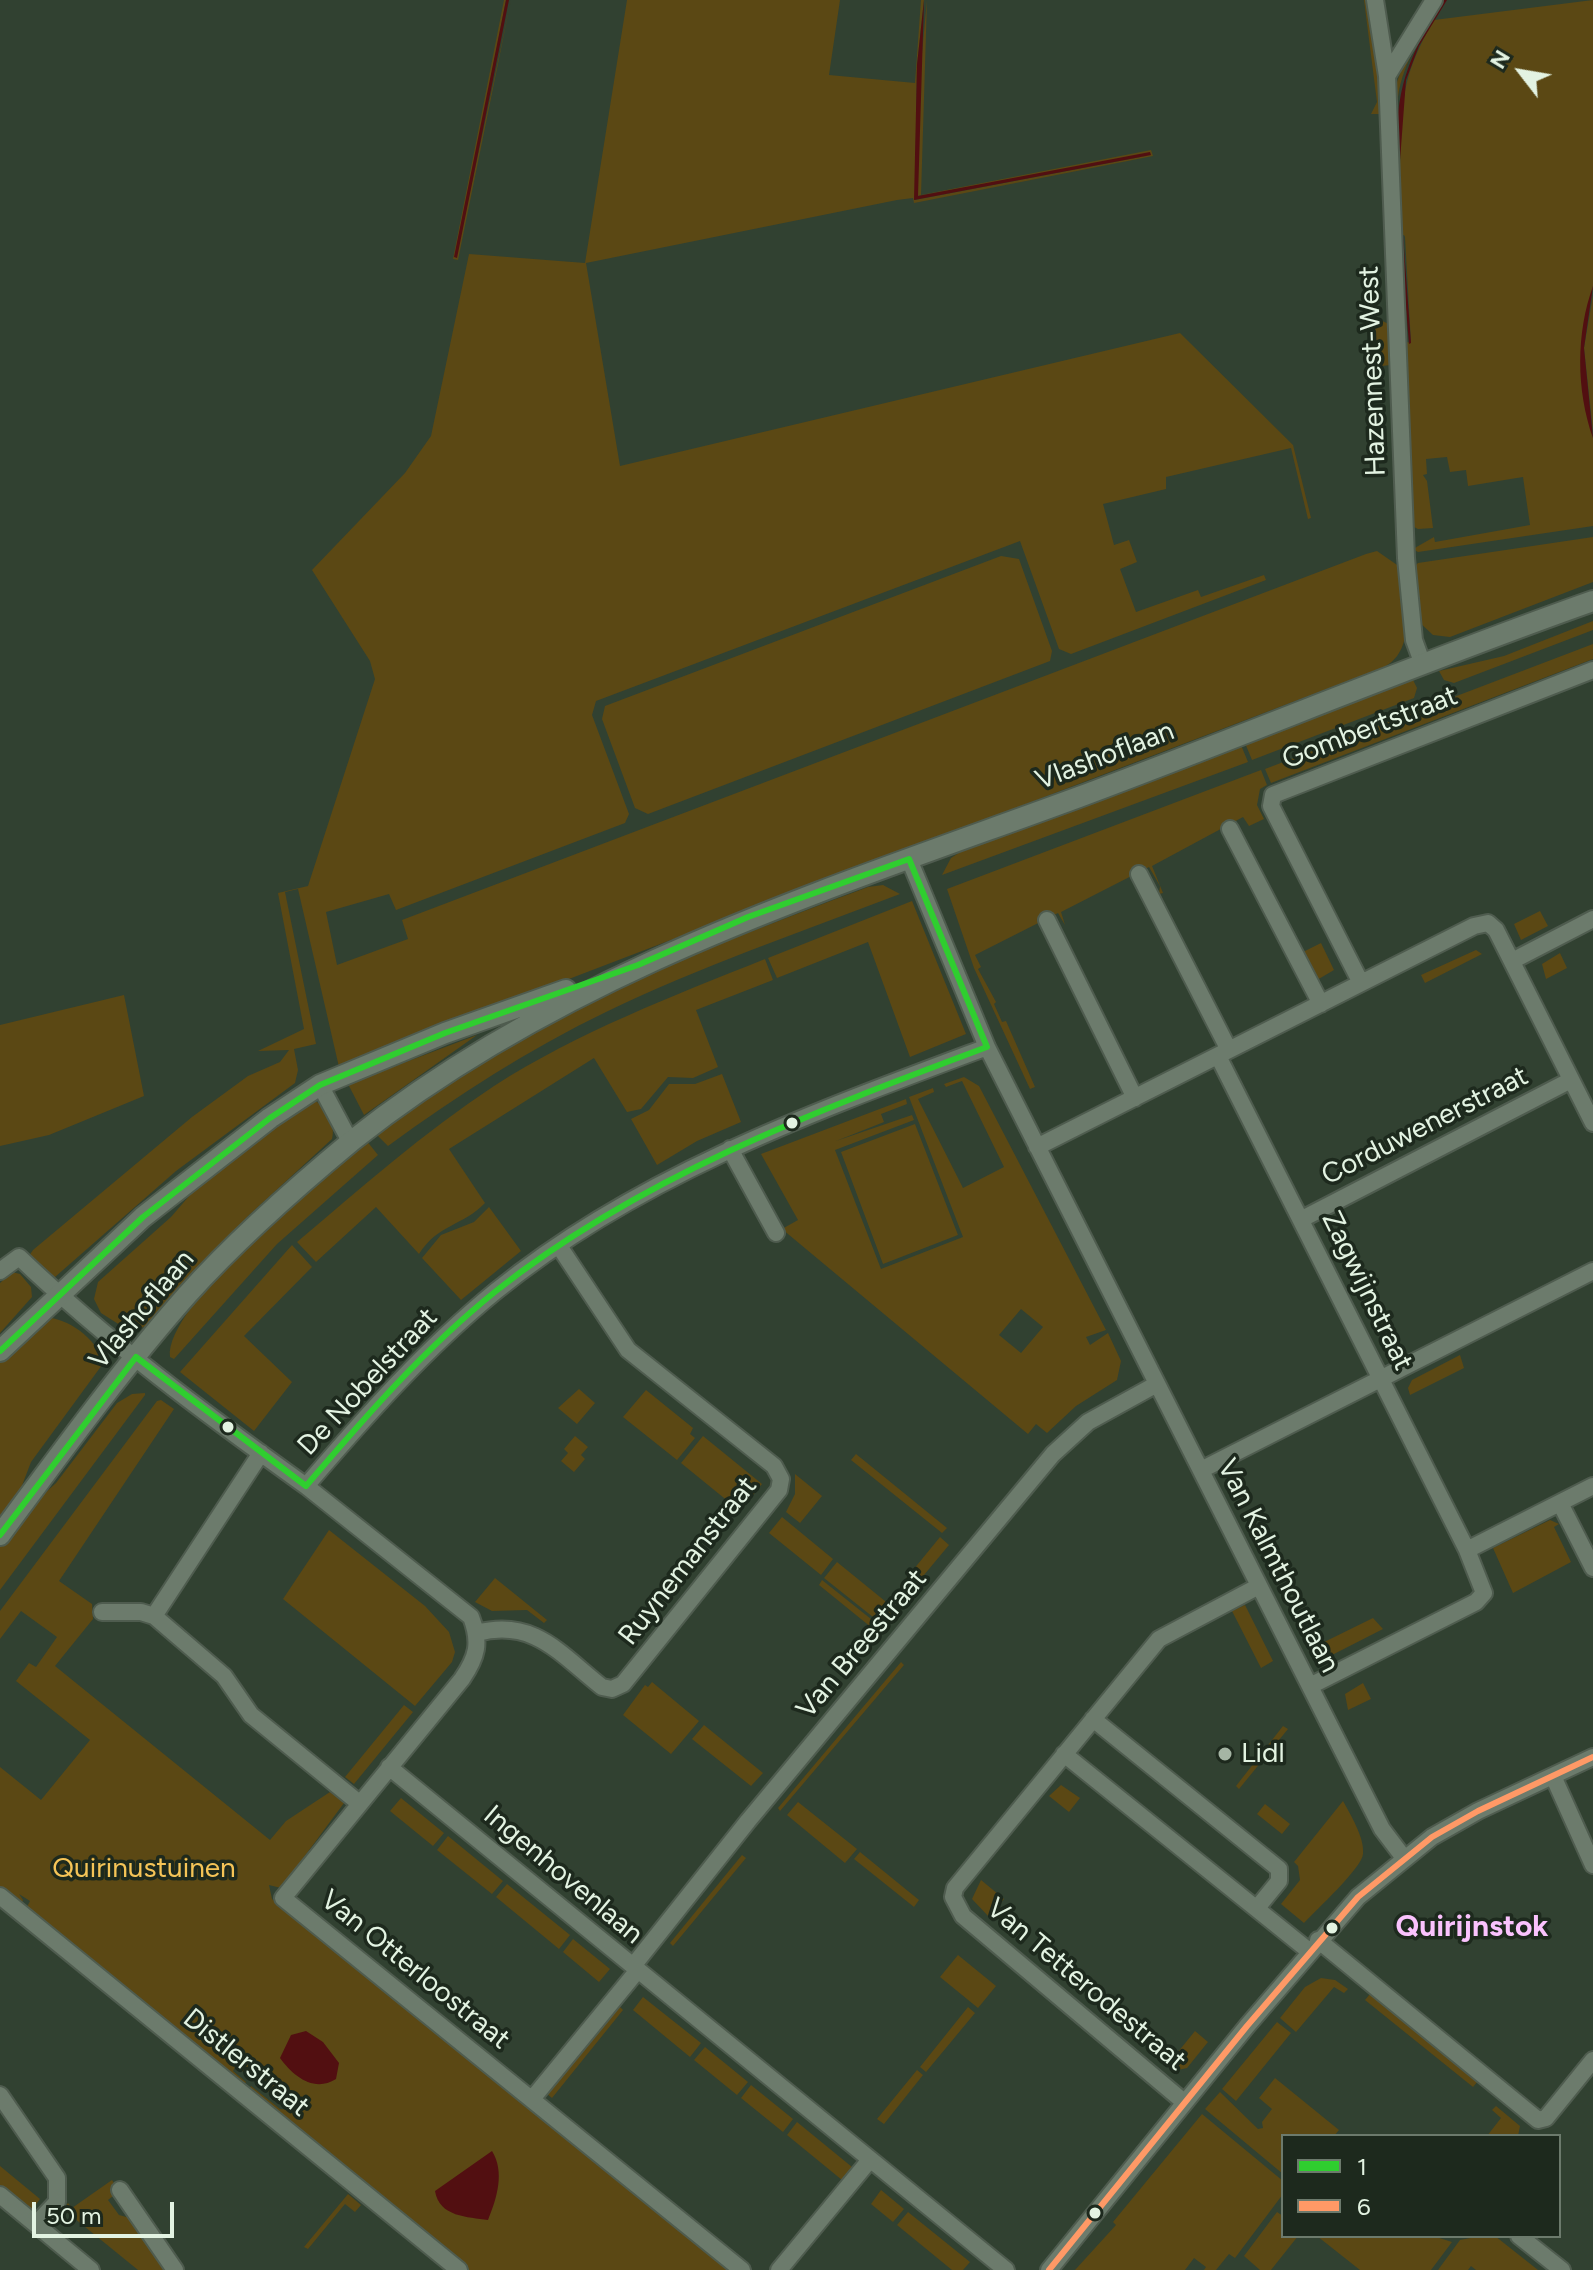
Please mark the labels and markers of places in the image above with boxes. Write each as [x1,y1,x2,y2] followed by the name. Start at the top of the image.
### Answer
[784,1115,800,1131] unlabelled marker
[220,1419,236,1435] unlabelled marker
[1241,1737,1285,1771] place label: Lidl
[1216,1745,1234,1763] marker: Lidl
[1324,1920,1340,1936] unlabelled marker
[1087,2205,1103,2221] unlabelled marker

